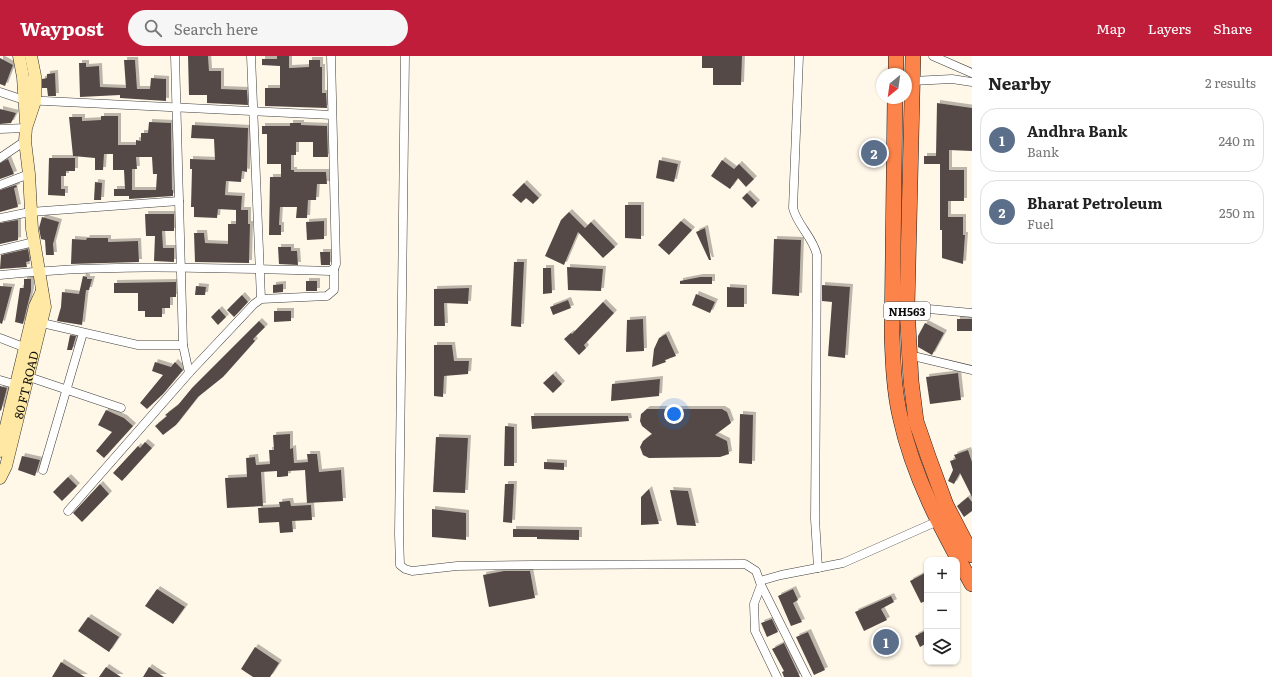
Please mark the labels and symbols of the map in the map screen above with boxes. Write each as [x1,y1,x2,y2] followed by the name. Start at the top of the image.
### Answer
[876,68,912,104] north arrow
[861,138,887,168] pin: 2
[884,302,930,320] road number: NH563
[9,349,43,421] street label: 80 FT ROAD
[664,404,684,424] your location
[873,627,899,657] pin: 1

